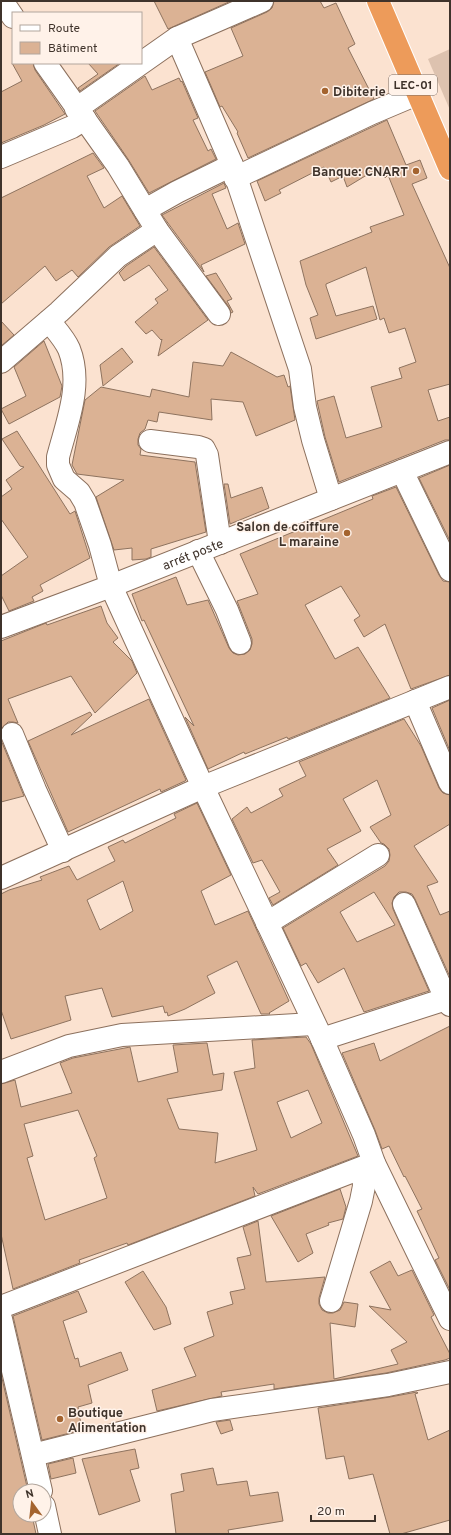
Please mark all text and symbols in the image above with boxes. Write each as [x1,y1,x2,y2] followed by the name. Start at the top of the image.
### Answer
[12,12,142,64] legend
[48,21,80,37] text: Route
[48,41,98,57] text: Bâtiment
[389,75,437,95] road number: LEC-01
[333,85,386,101] place label: Dibiterie
[320,86,330,96] marker: Dibiterie
[312,165,408,181] place label: Banque: CNART
[411,166,421,176] marker: Banque: CNART
[236,520,339,551] place label: Salon de coiffure L maraine
[342,528,352,538] marker: Salon de coiffure L maraine
[160,536,226,575] street label: arrét poste
[68,1406,147,1437] place label: Boutique Alimentation
[55,1414,65,1424] marker: Boutique Alimentation
[12,1483,52,1523] north arrow
[24,1487,35,1502] text: N
[311,1497,375,1523] scale bar
[317,1504,345,1520] text: 20 m

